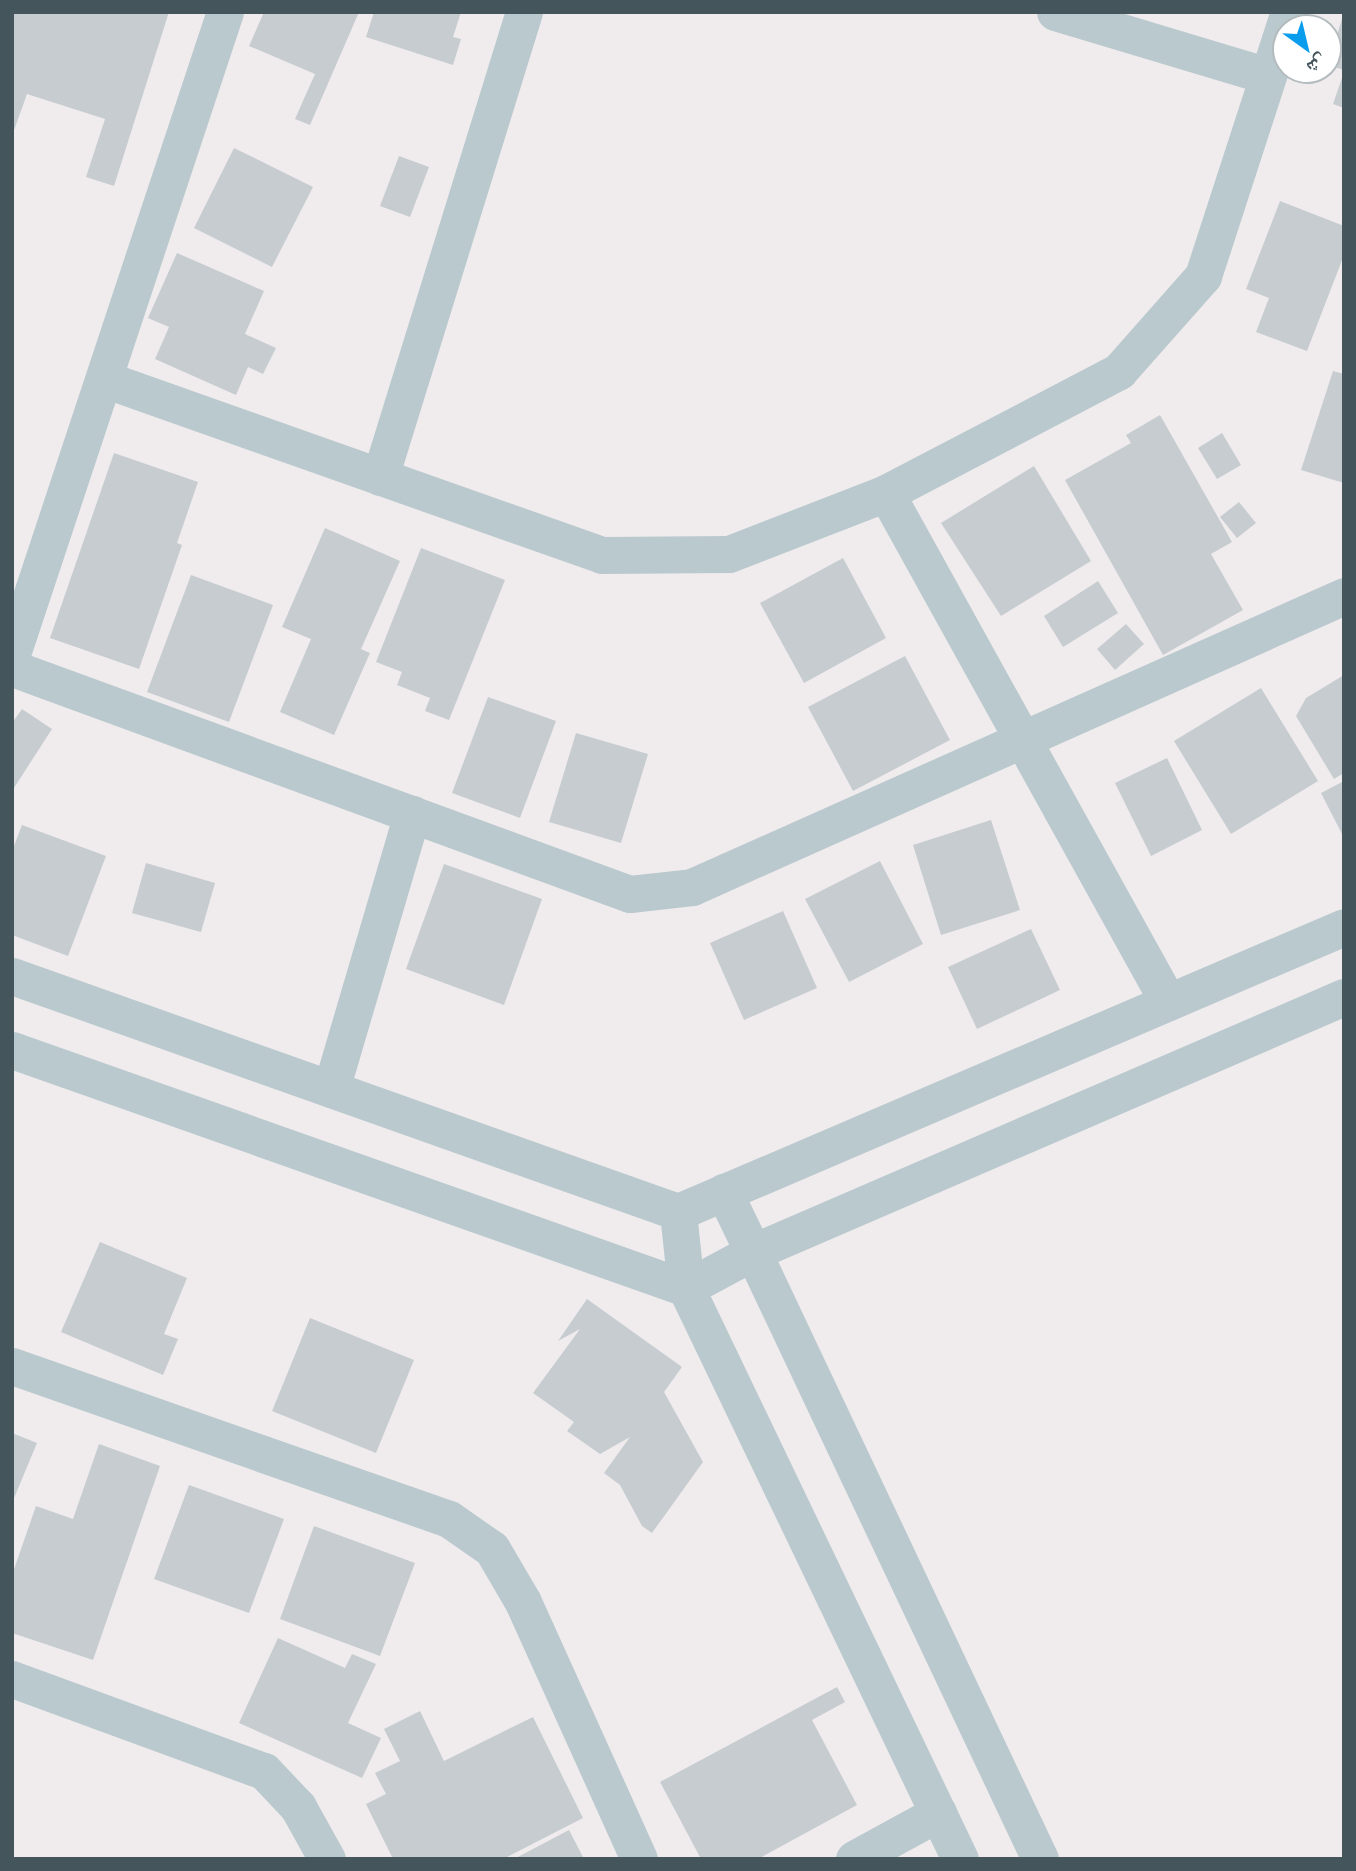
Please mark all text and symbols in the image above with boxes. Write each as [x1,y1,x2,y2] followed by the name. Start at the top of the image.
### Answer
[1272,14,1342,84] north arrow
[1303,50,1332,80] text: ش

